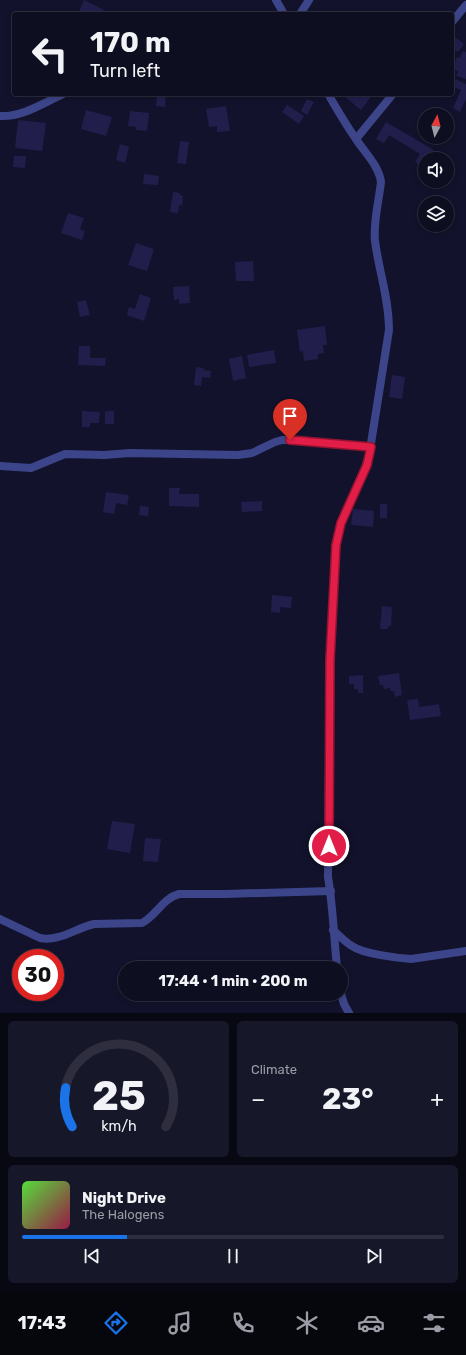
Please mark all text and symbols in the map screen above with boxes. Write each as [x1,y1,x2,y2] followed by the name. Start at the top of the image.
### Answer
[90,26,171,59] text: 170 m
[24,28,76,80] icon: left
[90,60,160,82] text: Turn left
[418,108,454,144] north arrow
[418,108,454,232] map controls
[418,152,454,188] button: sound
[418,196,454,232] button: layers
[273,399,307,440] pin
[279,405,301,427] icon: arrive
[308,825,350,867] position arrow
[12,949,64,1001] speed limit sign: 30
[158,972,308,990] text: 17:44 · 1 min · 200 m
[251,1062,297,1077] text: Climate
[92,1071,145,1120] text: 25
[322,1081,374,1117] text: 23°
[251,1086,265,1113] text: −
[430,1086,444,1113] text: +
[101,1118,136,1135] text: km/h
[82,1189,166,1207] text: Night Drive
[82,1207,164,1222] text: The Halogens
[81,1245,103,1267] icon: previous
[222,1245,244,1267] icon: pause
[363,1245,385,1267] icon: next
[102,1309,130,1337] icon: directions
[166,1309,194,1337] icon: music
[229,1309,257,1337] icon: phone
[293,1309,321,1337] icon: climate
[357,1309,385,1337] icon: car
[420,1309,448,1337] icon: filters
[18,1312,66,1334] text: 17:43

